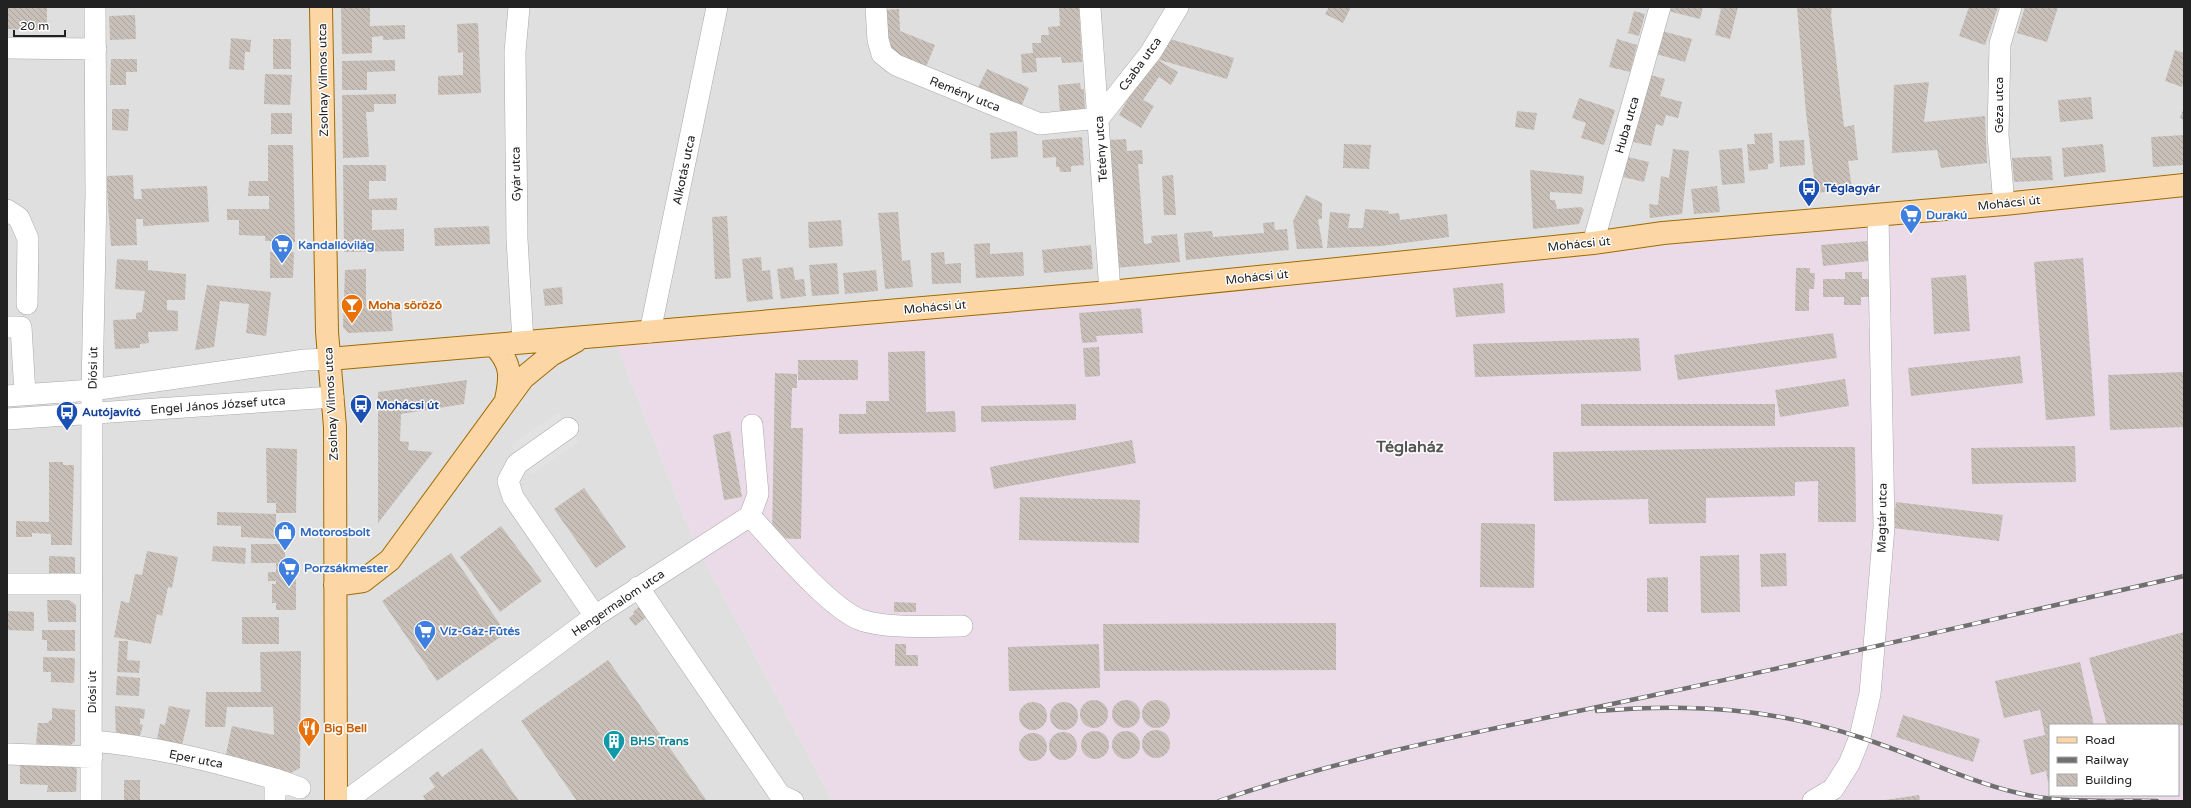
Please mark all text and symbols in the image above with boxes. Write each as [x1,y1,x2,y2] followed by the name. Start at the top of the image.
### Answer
[14,12,65,38] scale bar
[20,19,49,33] text: 20 m
[315,23,331,137] street label: Zsolnay Vilmos utca
[1116,34,1164,94] street label: Csaba utca
[928,73,1002,115] street label: Remény utca
[1992,77,2006,133] street label: Géza utca
[1612,95,1642,155] street label: Huba utca
[1092,115,1110,183] street label: Tétény utca
[670,134,698,206] street label: Alkotás utca
[509,146,523,202] street label: Gyár utca
[1796,175,1822,208] bus stop icon: Téglagyár
[1823,181,1880,196] place label: Téglagyár
[1977,193,2041,213] street label: Mohácsi út
[1898,202,1924,235] supermarket icon: Durakú
[1926,208,1967,222] place label: Durakú
[269,232,295,265] supermarket icon: Kandallóvilág
[1547,234,1611,254] street label: Mohácsi út
[298,238,374,253] place label: Kandallóvilág
[1225,267,1289,287] street label: Mohácsi út
[339,292,365,325] bar icon: Moha söröző
[903,297,967,317] street label: Mohácsi út
[368,298,442,312] place label: Moha söröző
[86,346,100,390] street label: Diósi út
[321,347,341,461] street label: Zsolnay Vilmos utca
[348,392,374,425] bus stop icon: Mohácsi út
[150,393,286,417] street label: Engel János József utca
[376,398,439,412] place label: Mohácsi út
[54,399,80,432] bus stop icon: Autójavító
[82,405,141,420] place label: Autójavító
[1375,437,1444,457] district label: Téglaház
[1874,483,1890,553] street label: Magtár utca
[272,519,298,552] shop icon: Motorosbolt
[300,525,371,539] place label: Motorosbolt
[276,555,302,588] supermarket icon: Porzsákmester
[304,561,389,575] place label: Porzsákmester
[569,567,667,639] street label: Hengermalom utca
[412,618,438,651] supermarket icon: Víz-Gáz-Fűtés
[440,624,520,638] place label: Víz-Gáz-Fűtés
[85,670,99,713] street label: Diósi út
[296,715,322,748] restaurant icon: Big Bell
[324,721,367,736] place label: Big Bell
[2049,724,2179,796] legend
[601,728,627,761] building icon: BHS Trans
[2085,733,2115,747] text: Road
[630,734,689,748] place label: BHS Trans
[168,747,224,771] street label: Eper utca
[2085,753,2129,767] text: Railway
[2085,773,2132,787] text: Building

